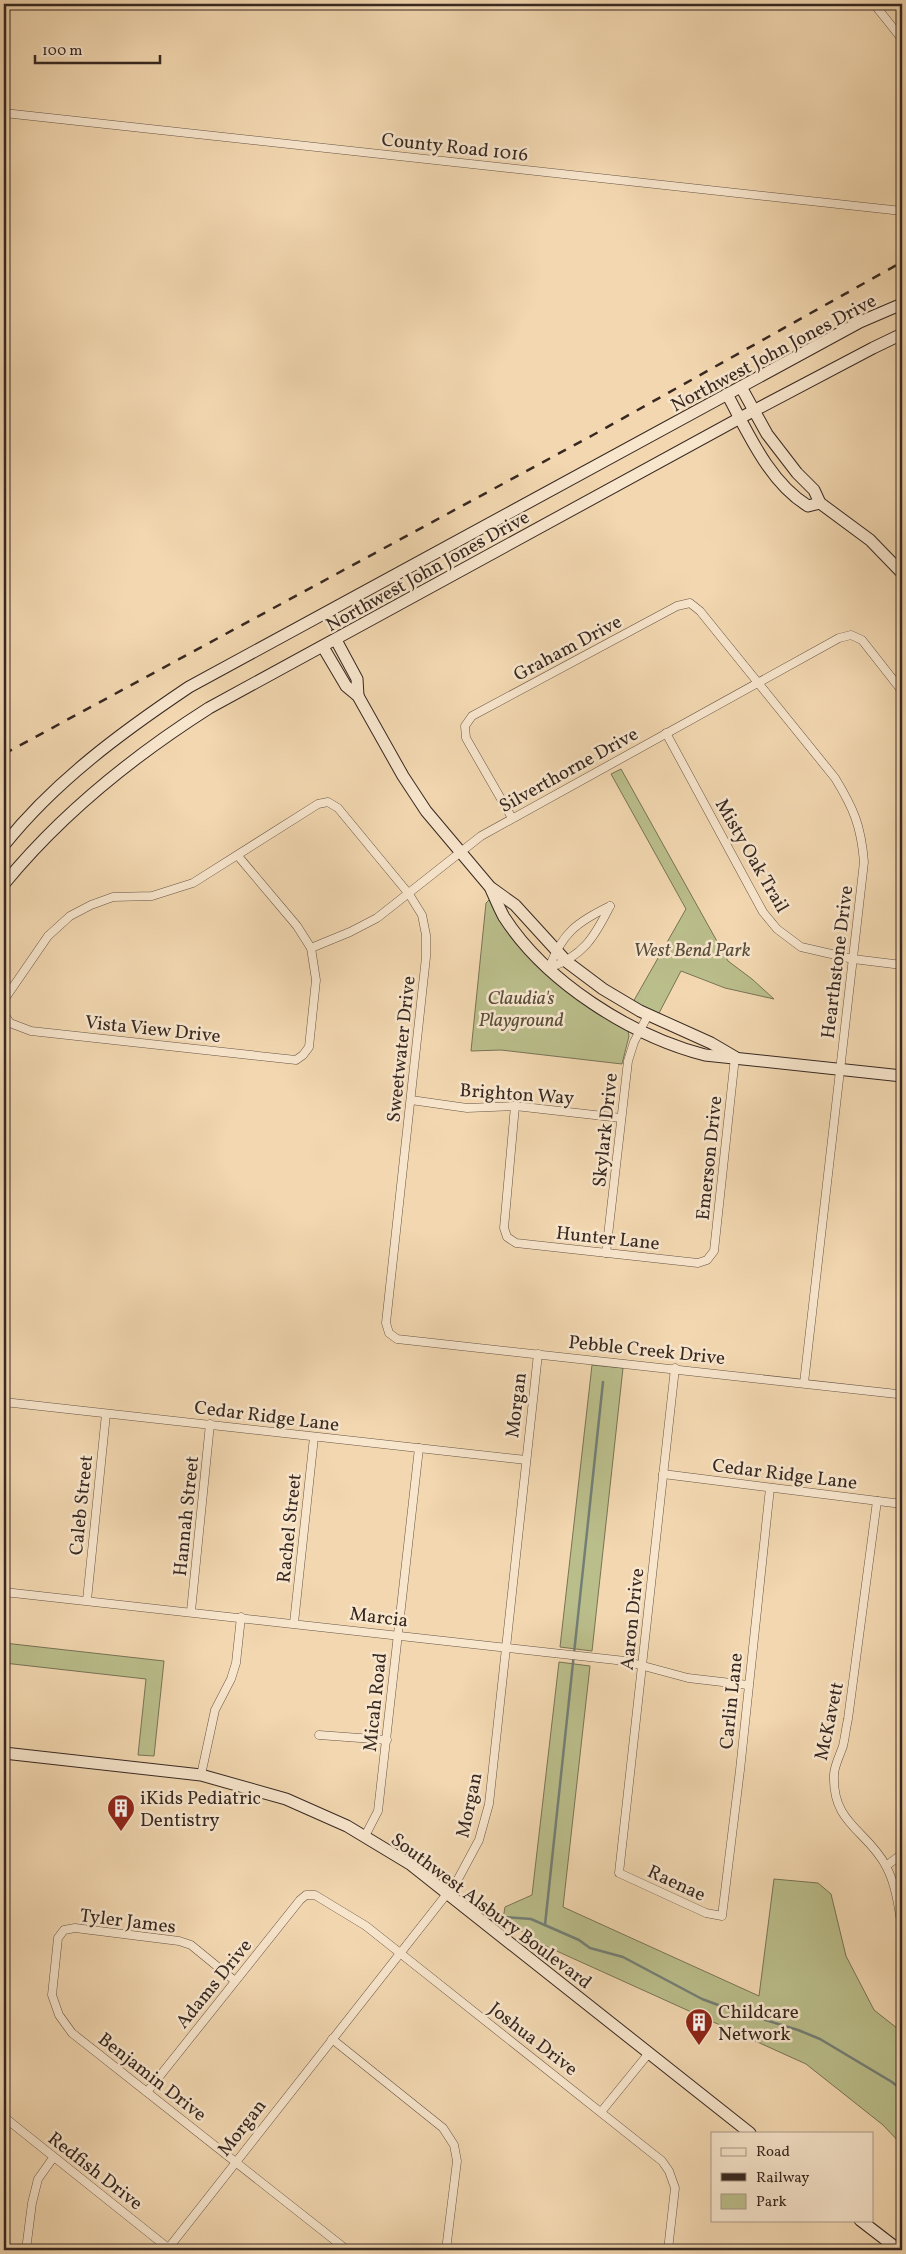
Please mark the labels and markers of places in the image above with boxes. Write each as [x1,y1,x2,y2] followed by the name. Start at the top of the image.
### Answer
[140,1786,261,1834] place label: iKids Pediatric Dentistry
[106,1793,136,1832] building icon: iKids Pediatric Dentistry
[718,2000,799,2048] place label: Childcare Network
[684,2007,714,2046] building icon: Childcare Network

